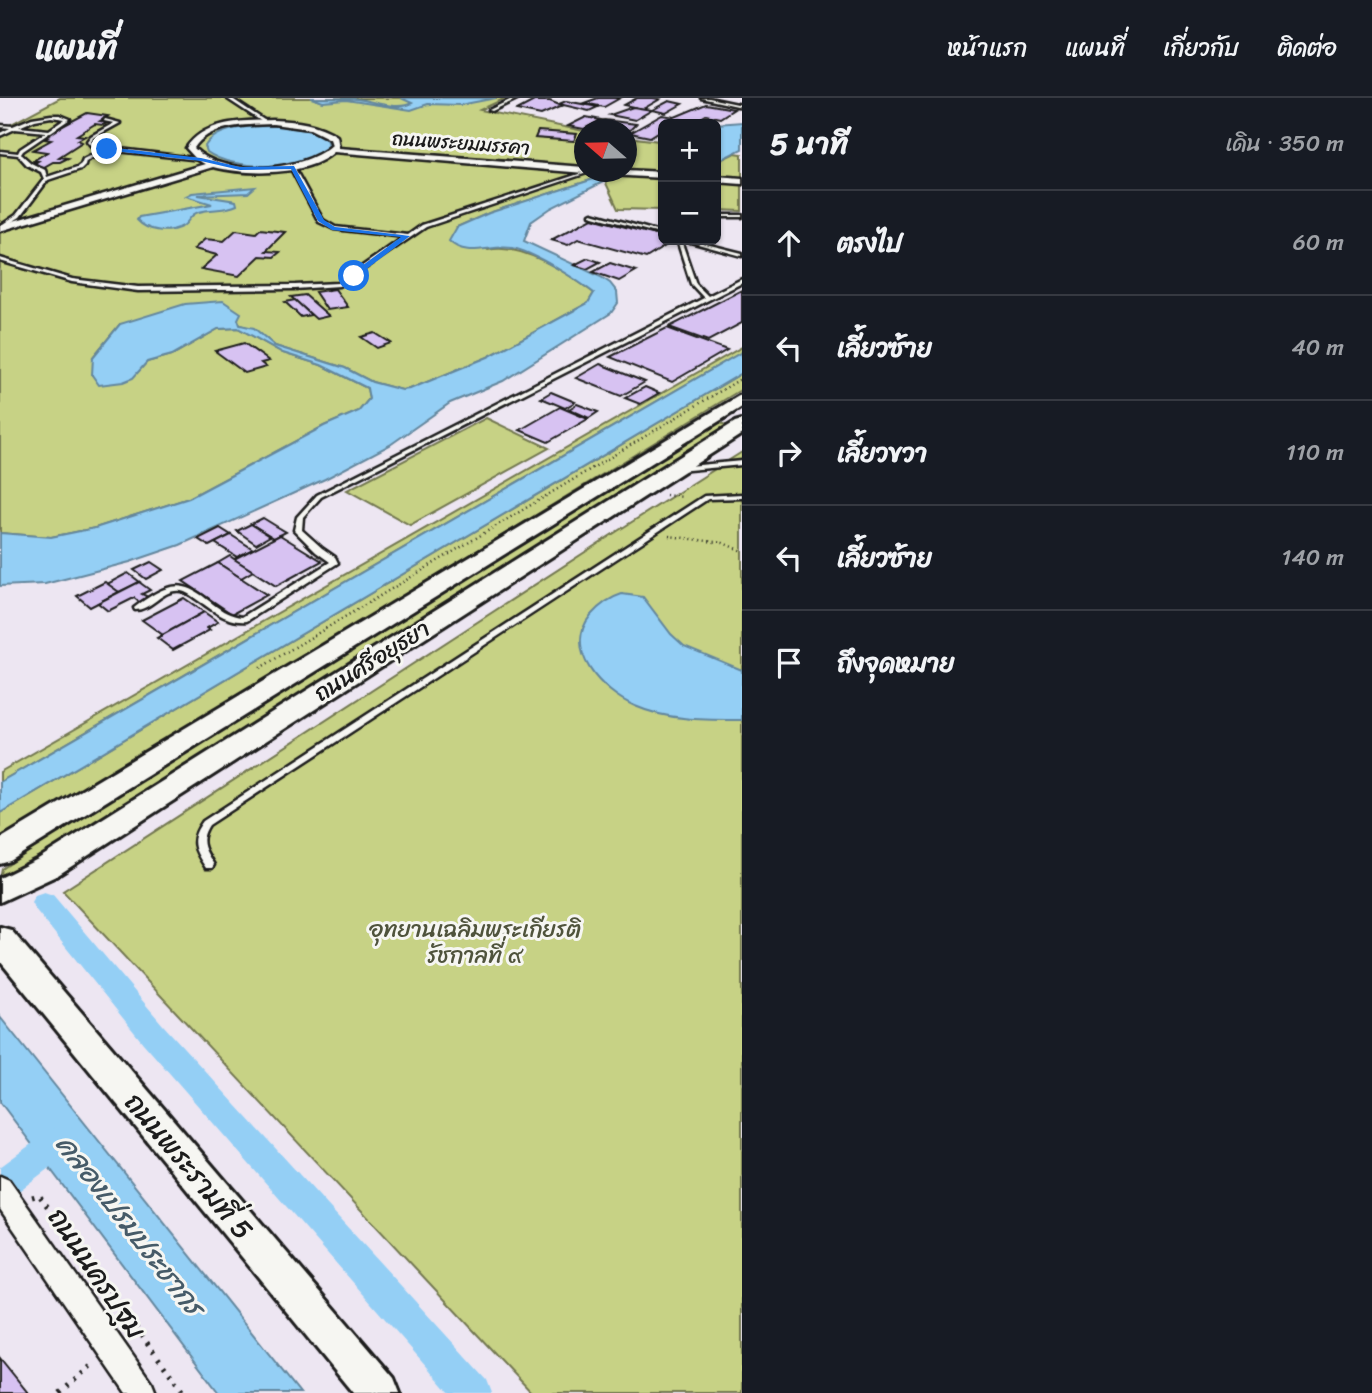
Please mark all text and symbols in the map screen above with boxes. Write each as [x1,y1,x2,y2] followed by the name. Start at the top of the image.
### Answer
[35,19,117,77] text: แผนที่
[947,27,1027,69] text: หน้าแรก
[1065,27,1125,69] text: แผนที่
[1163,27,1239,69] text: เกี่ยวกับ
[1277,27,1337,69] text: ติดต่อ
[770,117,848,171] text: 5 นาที
[574,119,637,182] north arrow
[658,119,721,245] map controls
[658,119,721,182] button: +
[391,122,531,164] street label: ถนนพระยมมรรคา
[1225,123,1344,164] text: เดิน · 350 m
[91,133,122,164] route end
[658,182,721,245] button: −
[837,220,902,266] text: ตรงไป
[1293,222,1344,263] text: 60 m
[770,224,808,262] icon: ahead
[338,260,369,291] route start
[837,325,932,371] text: เลี้ยวซ้าย
[1291,327,1344,368] text: 40 m
[770,329,808,367] icon: left
[837,430,927,476] text: เลี้ยวขวา
[1286,432,1344,473] text: 110 m
[770,434,808,472] icon: right
[837,535,932,581] text: เลี้ยวซ้าย
[1282,537,1344,578] text: 140 m
[770,539,808,577] icon: left
[306,609,438,713] street label: ถนนศรีอยุธยา
[837,640,954,686] text: ถึงจุดหมาย
[770,644,808,682] icon: arrive
[368,909,582,976] park label: อุทยานเฉลิมพระเกียรติ รัชกาลที่ ๙
[112,1081,266,1251] street label: ถนนพระรามที่ 5
[43,1123,220,1330] water label: คลองเปรมประชากร
[35,1197,160,1350] street label: ถนนนครปฐม

